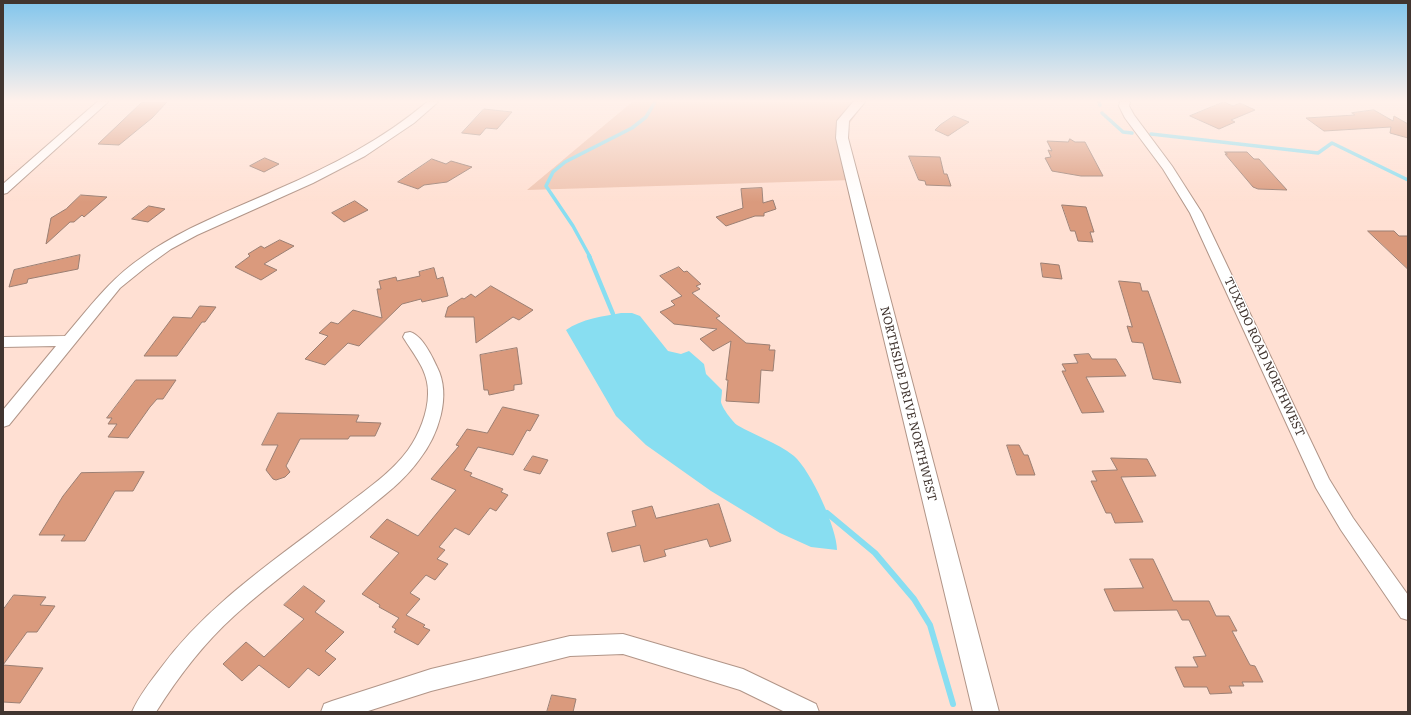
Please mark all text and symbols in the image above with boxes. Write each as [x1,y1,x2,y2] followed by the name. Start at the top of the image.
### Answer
[1221,275,1307,439] street label: TUXEDO ROAD NORTHWEST
[877,305,939,503] street label: NORTHSIDE DRIVE NORTHWEST

